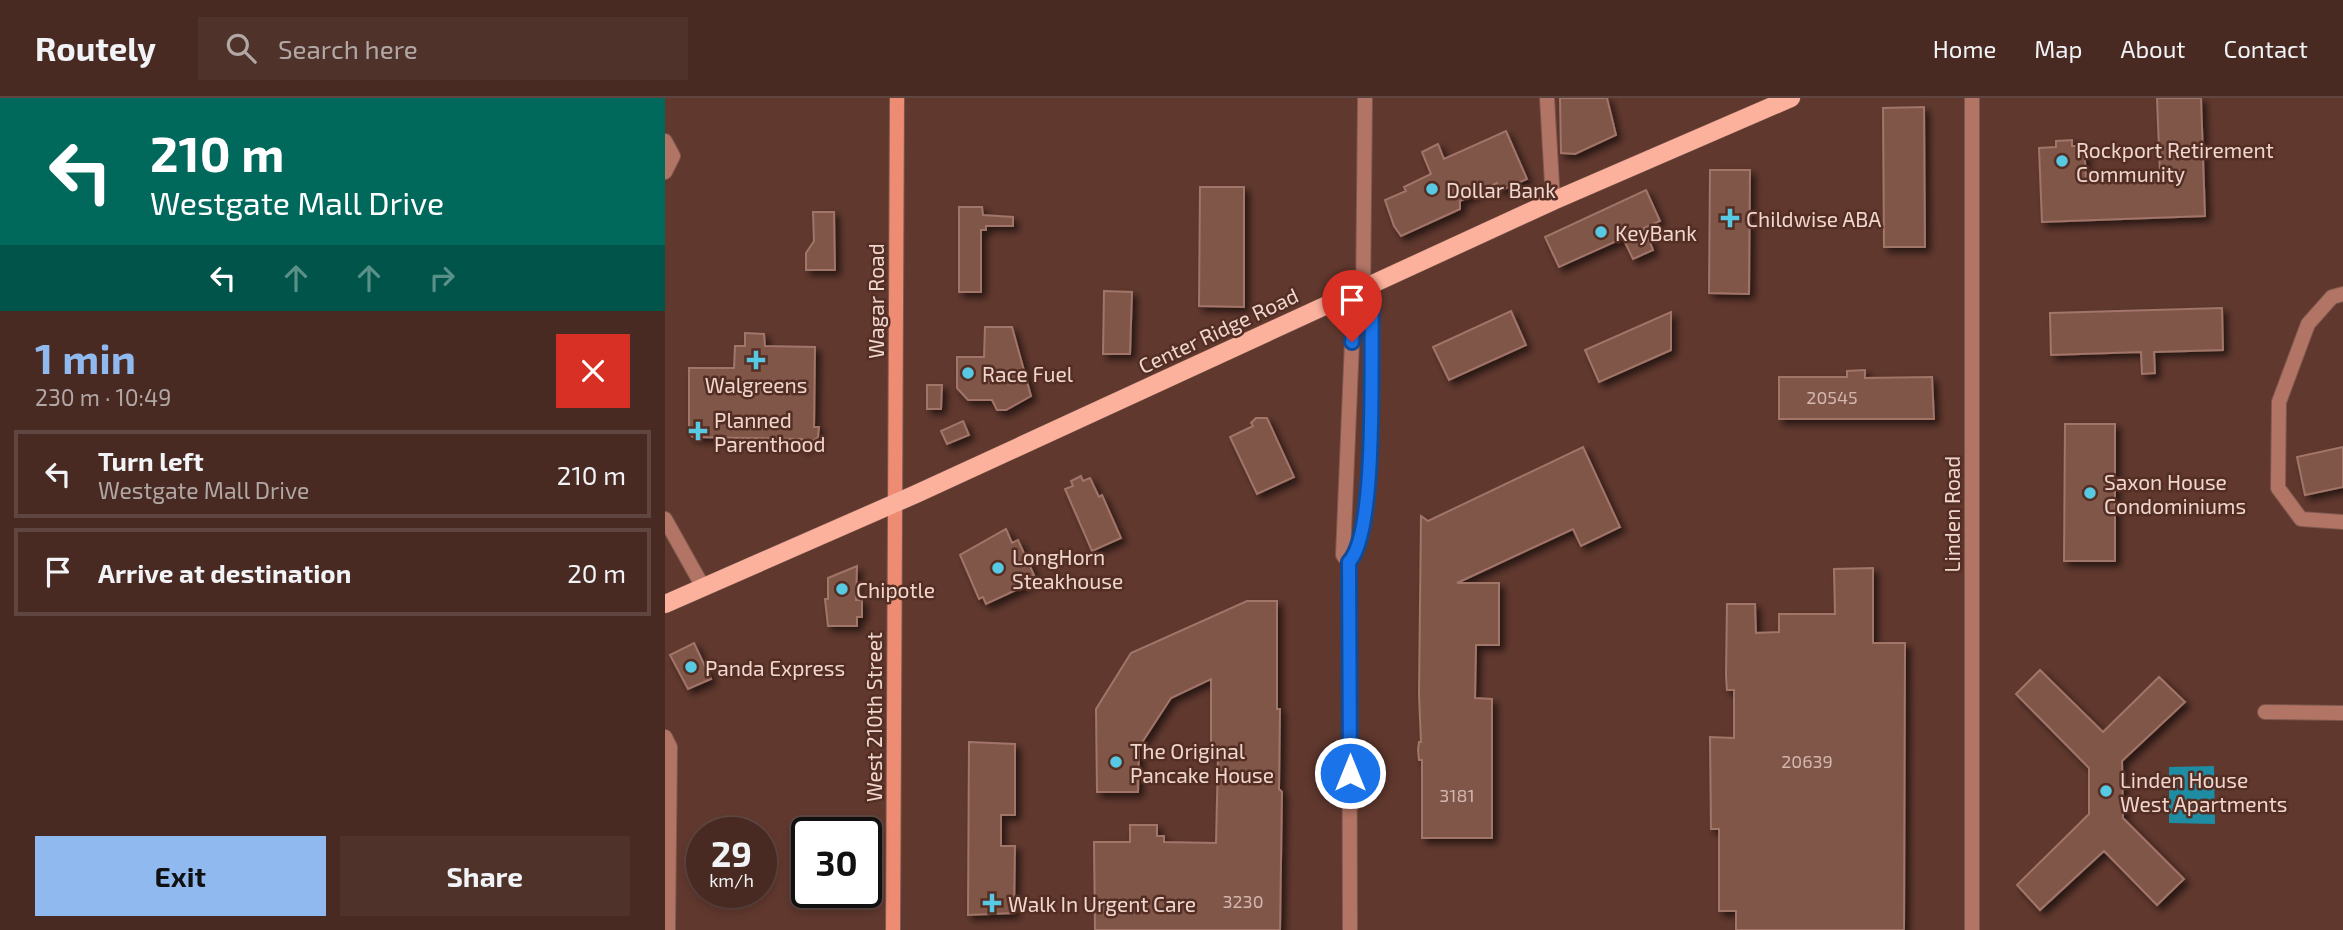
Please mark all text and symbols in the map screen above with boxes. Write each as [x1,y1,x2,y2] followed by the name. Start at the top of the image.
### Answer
[198,17,688,80] search box
[35,28,156,68] text: Routely
[222,29,260,67] icon: search
[278,33,418,64] text: Search here
[1933,34,1996,63] text: Home
[2034,34,2082,63] text: Map
[2120,34,2186,63] text: About
[2224,34,2308,63] text: Contact
[150,123,284,182] text: 210 m
[35,126,126,217] icon: left
[2076,137,2274,186] place label: Rockport Retirement Community
[2054,153,2070,169] marker: Rockport Retirement Community
[1446,177,1556,202] place label: Dollar Bank
[1424,181,1440,197] marker: Dollar Bank
[150,183,444,221] text: Westgate Mall Drive
[1746,206,1881,231] place label: Childwise ABA
[1720,208,1740,228] marker: Childwise ABA
[1615,220,1697,245] place label: KeyBank
[1593,224,1609,240] marker: KeyBank
[863,243,888,359] street label: Wagar Road
[204,259,242,297] icon: left
[277,259,315,297] icon: ahead
[350,259,388,297] icon: ahead
[423,259,461,297] icon: right
[1322,270,1382,342] pin
[1333,281,1371,319] icon: arrive
[1134,282,1302,378] street label: Center Ridge Road
[35,332,136,382] text: 1 min
[556,334,630,408] button: close
[748,352,764,368] marker: Walgreens
[982,361,1074,386] place label: Race Fuel
[960,365,976,381] marker: Race Fuel
[705,372,807,397] place label: Walgreens
[35,383,171,411] text: 230 m · 10:49
[1806,386,1858,408] house number: 20545
[714,407,826,456] place label: Planned Parenthood
[688,421,708,441] marker: Planned Parenthood
[98,445,204,476] text: Turn left
[39,455,77,493] icon: left
[1939,456,1964,572] street label: Linden Road
[557,459,626,490] text: 210 m
[2104,469,2246,518] place label: Saxon House Condominiums
[98,476,309,504] text: Westgate Mall Drive
[2082,485,2098,501] marker: Saxon House Condominiums
[1012,544,1123,593] place label: LongHorn Steakhouse
[39,553,77,591] icon: arrive
[98,557,351,588] text: Arrive at destination
[567,557,626,588] text: 20 m
[990,560,1006,576] marker: LongHorn Steakhouse
[856,577,935,602] place label: Chipotle
[834,581,850,597] marker: Chipotle
[861,632,886,802] street label: West 210th Street
[705,655,845,680] place label: Panda Express
[683,659,699,675] marker: Panda Express
[1313,736,1387,810] position arrow
[1130,738,1274,787] place label: The Original Pancake House
[1781,750,1833,772] house number: 20639
[1108,754,1124,770] marker: The Original Pancake House
[2120,767,2287,816] place label: Linden House West Apartments
[2098,783,2114,799] marker: Linden House West Apartments
[1439,784,1475,806] house number: 3181
[791,817,882,908] speed limit sign: 30
[711,832,752,874] text: 29
[35,836,326,916] button: Exit
[340,836,630,916] button: Share
[709,869,754,891] text: km/h
[1223,890,1264,912] house number: 3230
[1008,891,1196,916] place label: Walk In Urgent Care
[982,893,1002,913] marker: Walk In Urgent Care

